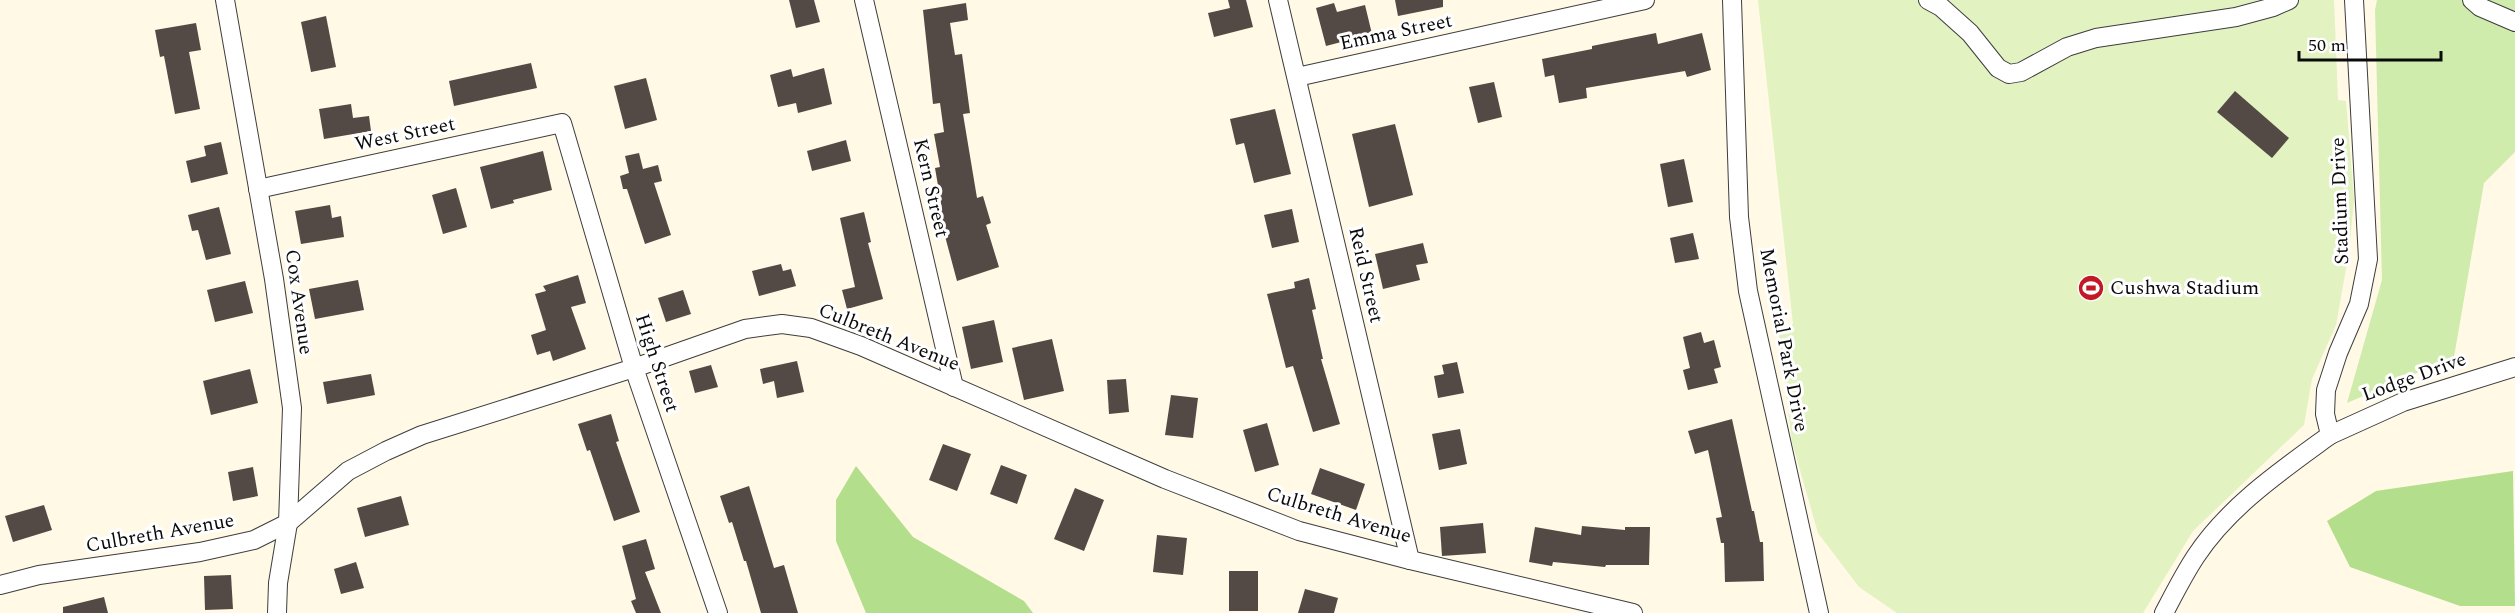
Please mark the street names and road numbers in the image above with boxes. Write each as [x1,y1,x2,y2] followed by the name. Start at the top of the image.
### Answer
[1337,5,1455,59] street label: Emma Street
[352,109,458,159] street label: West Street
[905,136,957,240] street label: Kern Street
[2323,137,2357,265] street label: Stadium Drive
[1340,224,1392,326] street label: Reid Street
[1751,245,1817,435] street label: Memorial Park Drive
[277,247,321,357] street label: Cox Avenue
[814,295,964,379] street label: Culbreth Avenue
[627,310,687,416] street label: High Street
[2358,344,2470,410] street label: Lodge Drive
[1263,479,1415,551] street label: Culbreth Avenue
[83,505,237,561] street label: Culbreth Avenue

